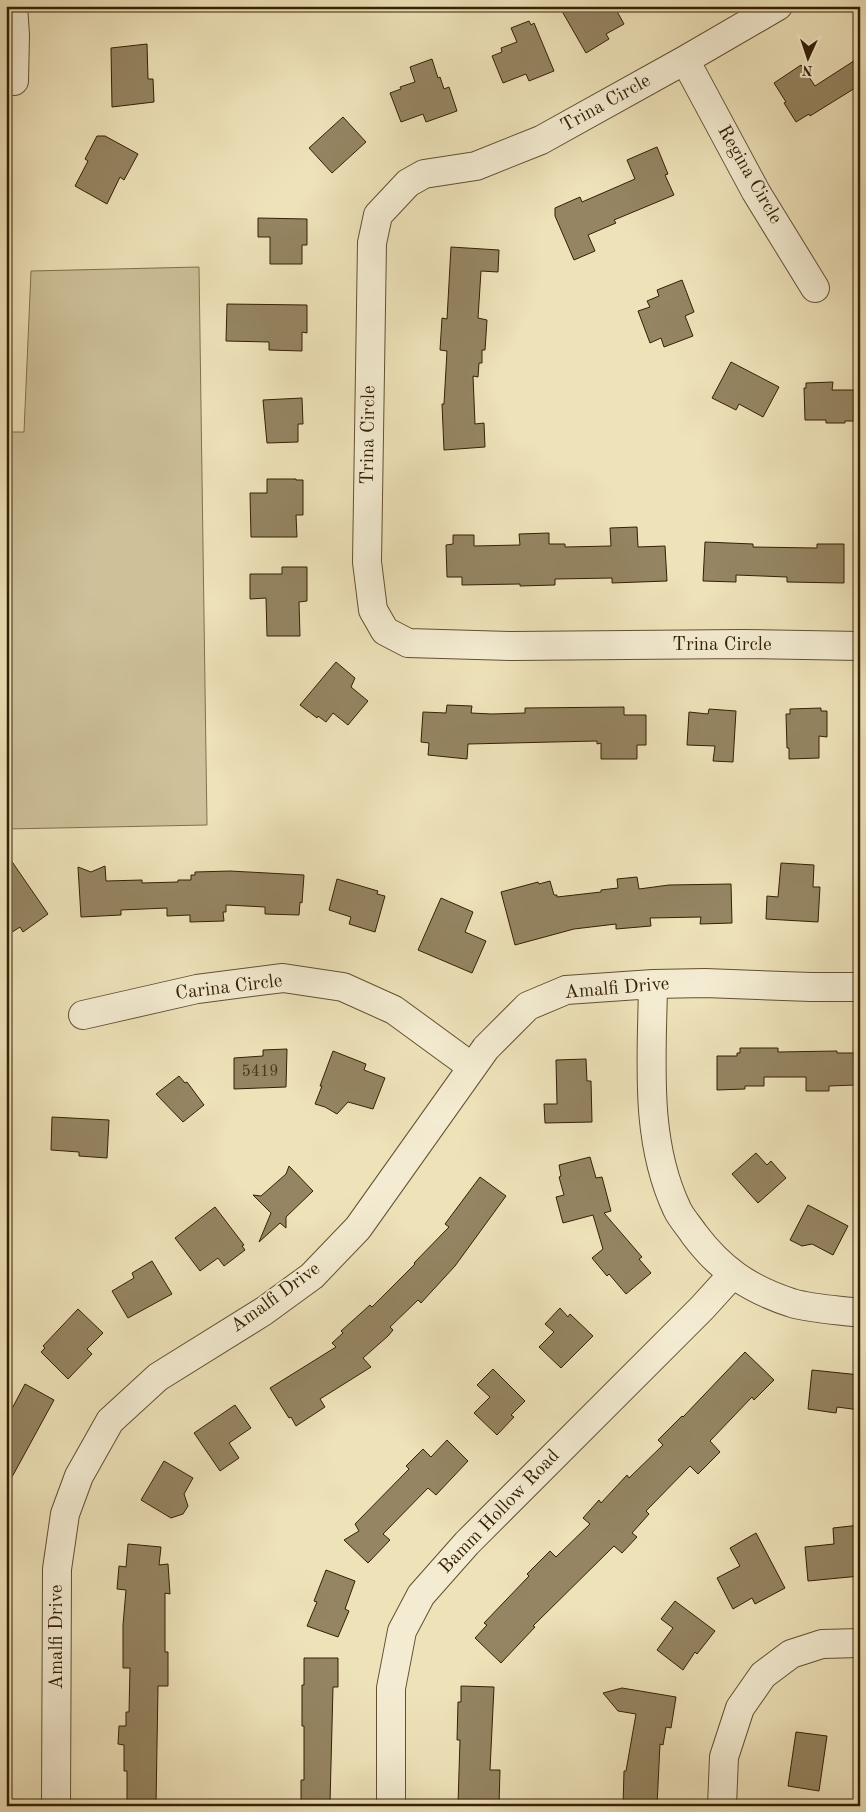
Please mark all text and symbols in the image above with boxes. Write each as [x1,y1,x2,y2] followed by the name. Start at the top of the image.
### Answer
[784,32,834,82] north arrow
[801,63,813,77] text: N
[558,72,654,136] street label: Trina Circle
[713,122,785,228] street label: Regina Circle
[359,385,379,485] street label: Trina Circle
[672,636,772,655] street label: Trina Circle
[174,972,284,1004] street label: Carina Circle
[564,975,670,1003] street label: Amalfi Drive
[241,1064,279,1080] house number: 5419
[228,1259,324,1337] street label: Amalfi Drive
[436,1446,564,1578] street label: Bamm Hollow Road
[48,1584,67,1690] street label: Amalfi Drive

